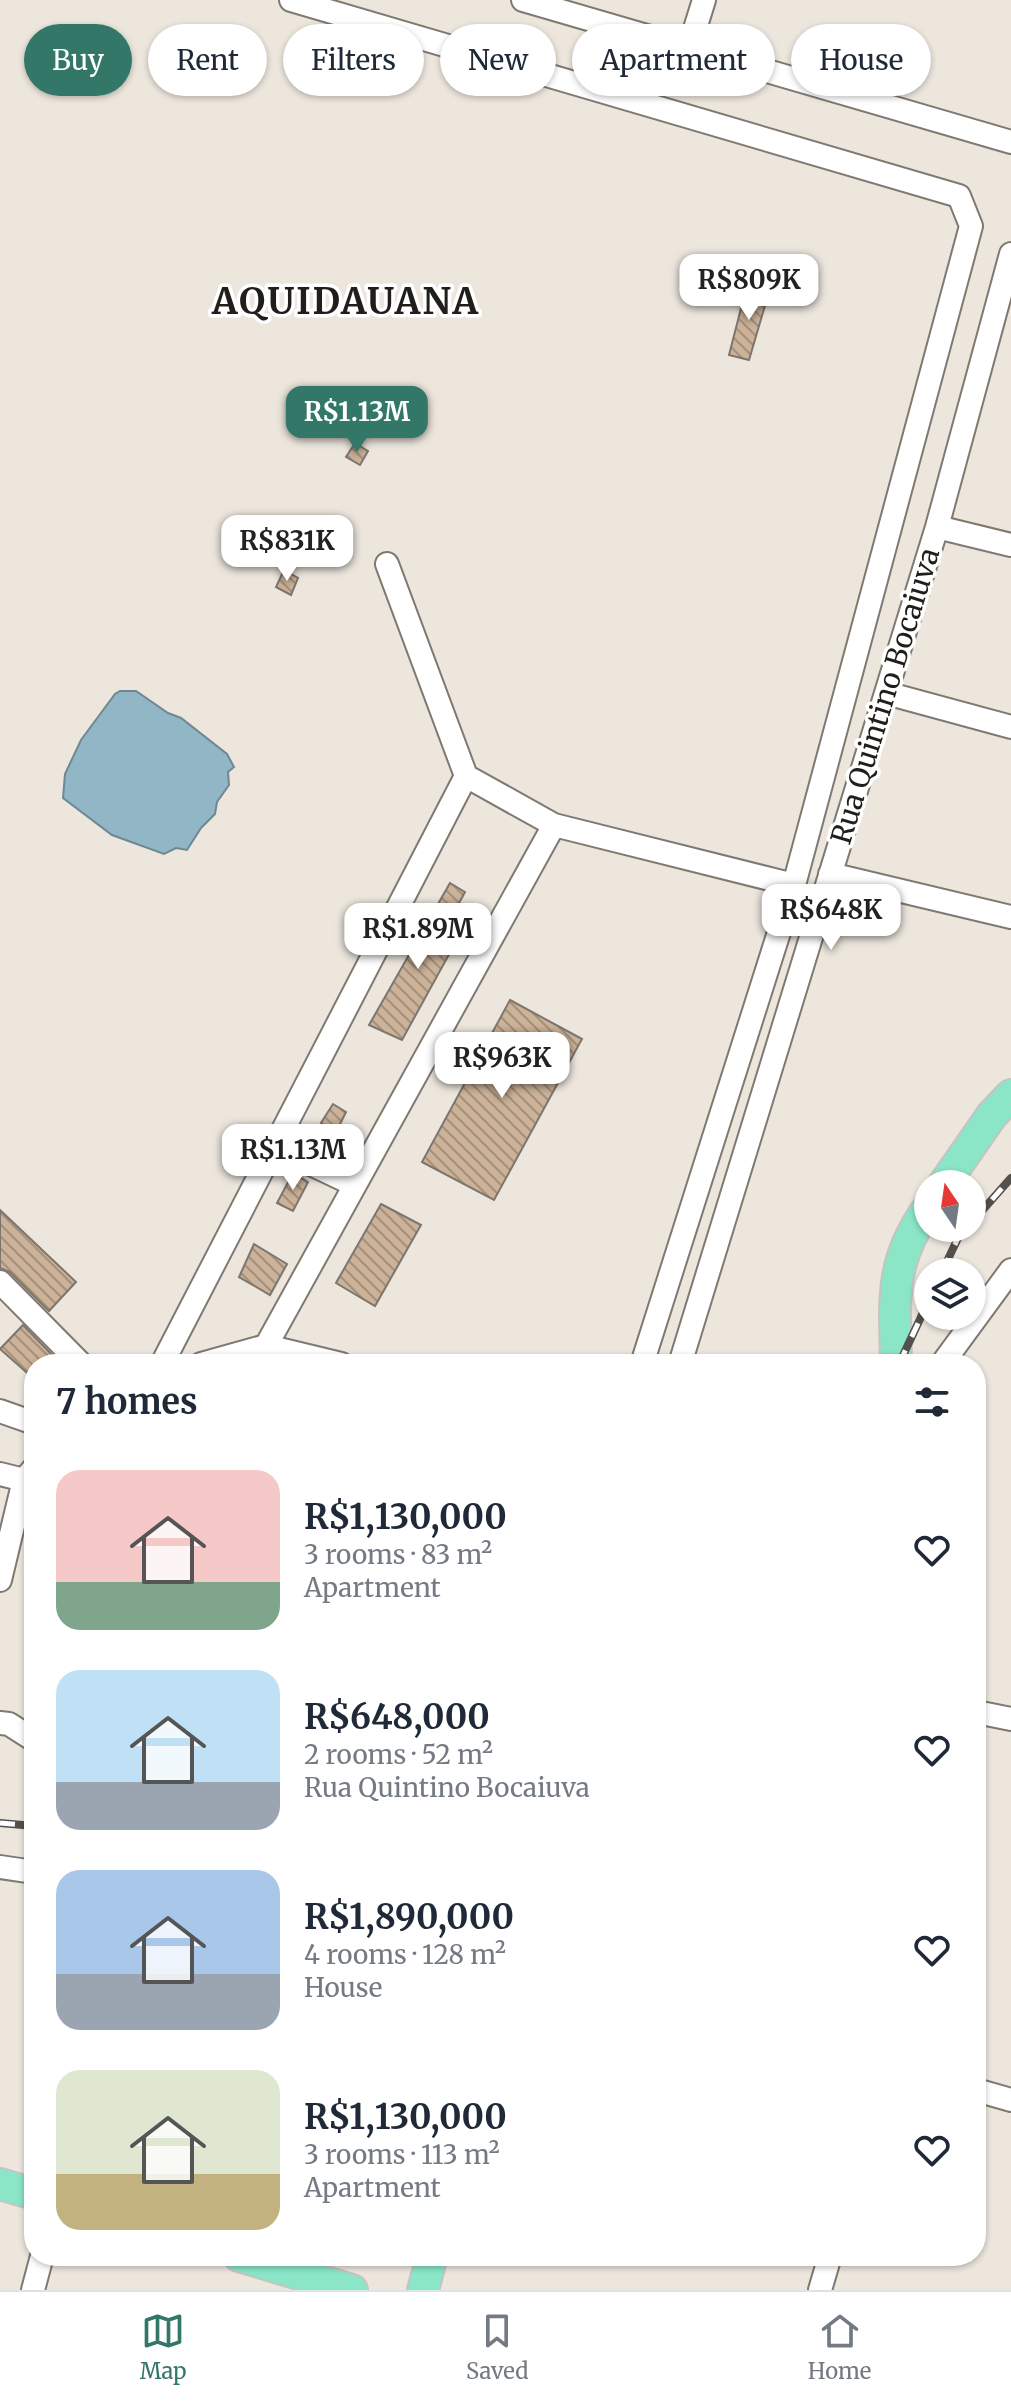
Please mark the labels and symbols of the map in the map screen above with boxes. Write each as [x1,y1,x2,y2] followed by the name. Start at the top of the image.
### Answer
[684,254,814,322] pin: R$809K
[211,279,480,324] district label: AQUIDAUANA
[283,386,431,454] pin: R$1.13M
[222,515,352,583] pin: R$831K
[823,544,947,848] street label: Rua Quintino Bocaiuva
[766,884,896,952] pin: R$648K
[344,903,492,971] pin: R$1.89M
[437,1032,567,1100] pin: R$963K
[219,1124,367,1192] pin: R$1.13M
[914,1170,986,1242] north arrow

